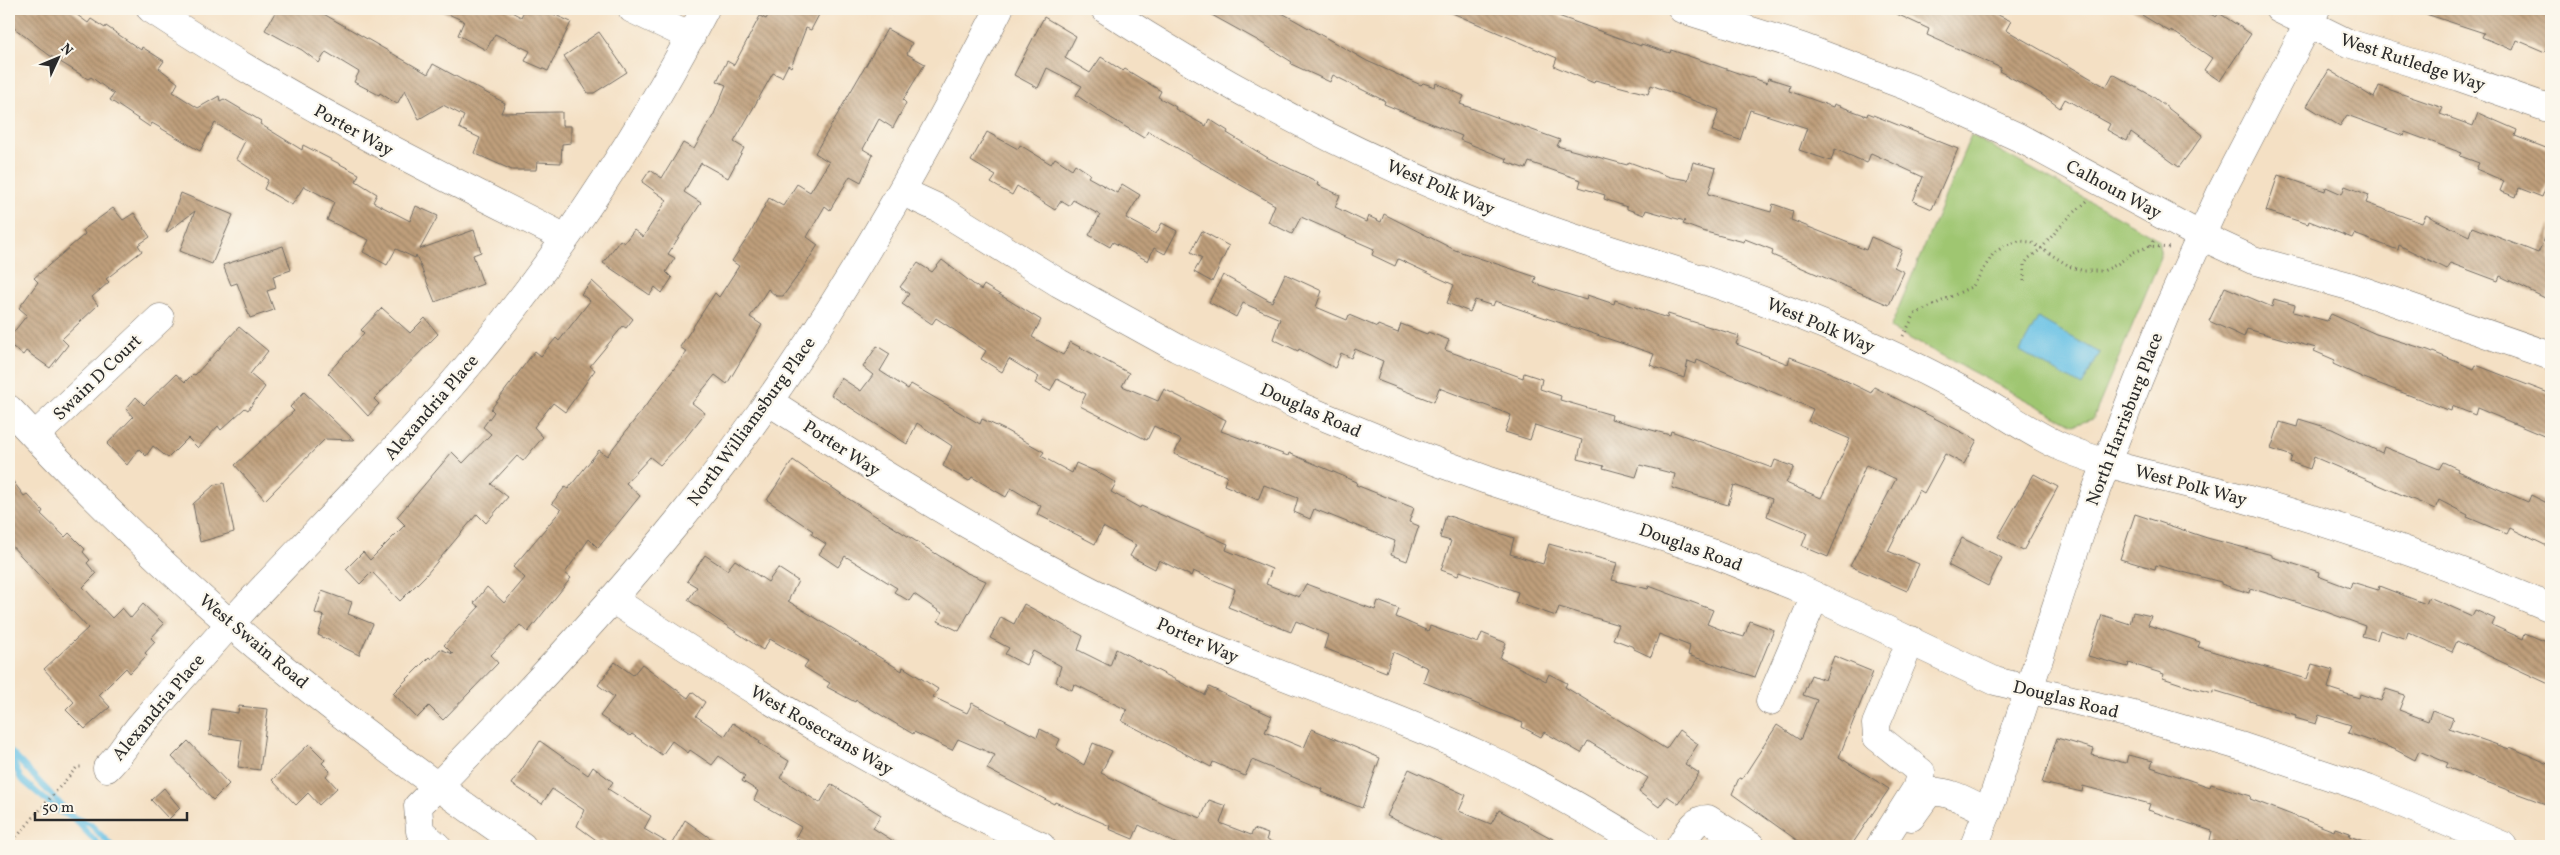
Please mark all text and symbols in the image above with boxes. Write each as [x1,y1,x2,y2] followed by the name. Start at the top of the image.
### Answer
[2337,28,2489,99] street label: West Rutledge Way
[32,32,82,82] north arrow
[56,40,77,60] text: N
[309,99,398,164] street label: Porter Way
[1382,154,1499,223] street label: West Polk Way
[2061,155,2166,226] street label: Calhoun Way
[1762,292,1879,361] street label: West Polk Way
[48,329,148,427] street label: Swain D Court
[2081,329,2170,510] street label: North Harrisburg Place
[682,332,822,512] street label: North Williamsburg Place
[379,350,485,466] street label: Alexandria Place
[1256,378,1365,445] street label: Douglas Road
[798,415,885,484] street label: Porter Way
[2132,459,2250,514] street label: West Polk Way
[1635,518,1746,579] street label: Douglas Road
[193,589,313,695] street label: West Swain Road
[1152,612,1243,671] street label: Porter Way
[107,649,211,767] street label: Alexandria Place
[2010,675,2121,726] street label: Douglas Road
[745,680,898,783] street label: West Rosecrans Way
[35,790,188,822] scale bar
[42,798,74,819] text: 50 m

